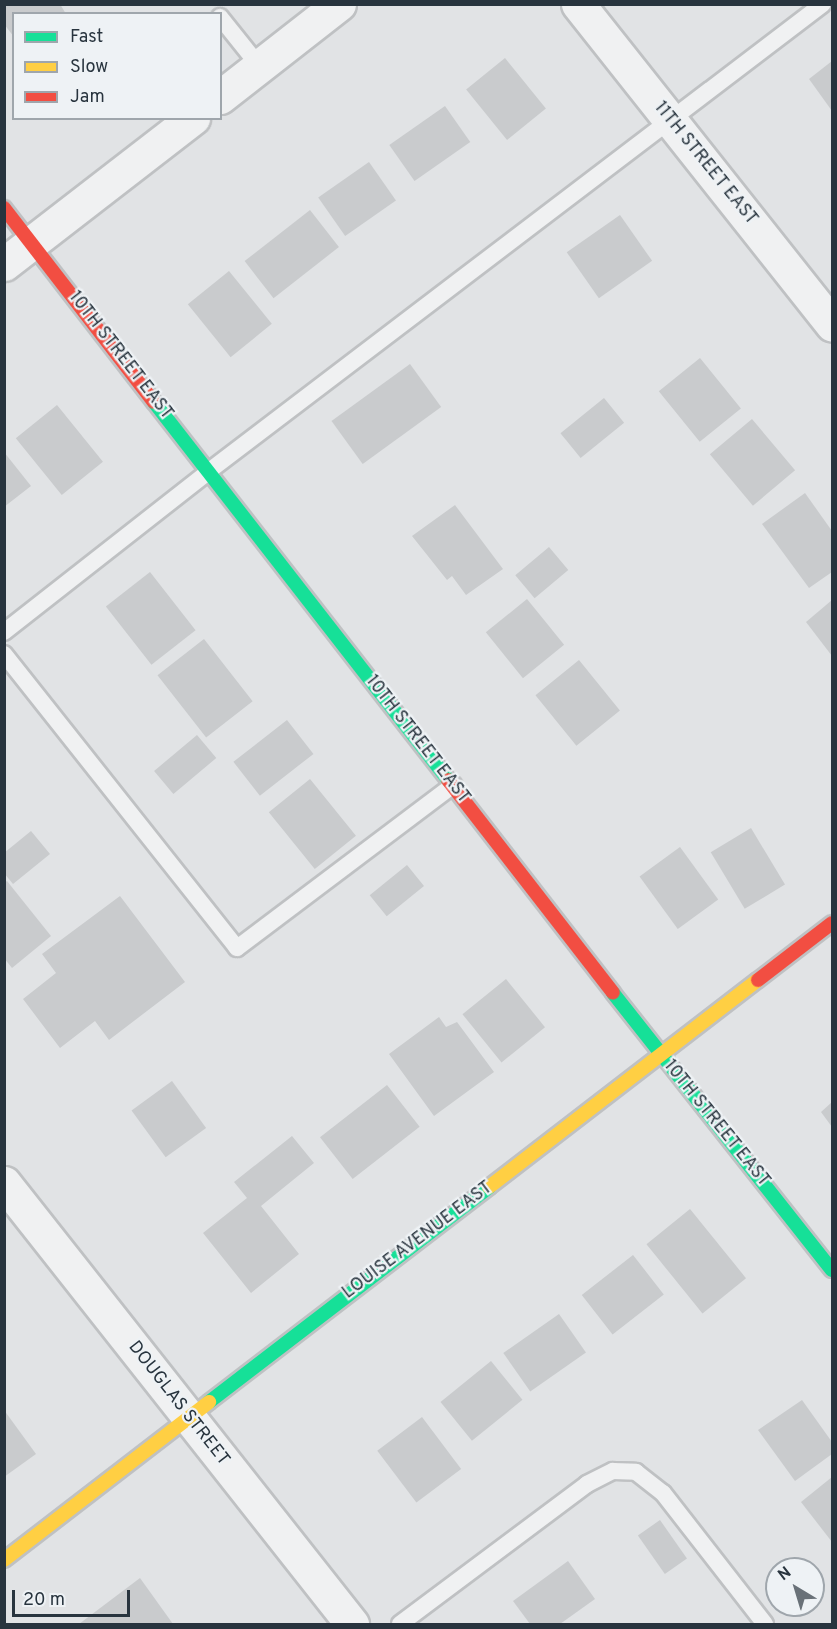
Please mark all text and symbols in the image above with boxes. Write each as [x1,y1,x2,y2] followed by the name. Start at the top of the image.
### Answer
[12,12,222,120] legend
[70,26,103,49] text: Fast
[70,56,108,79] text: Slow
[70,86,105,109] text: Jam
[648,98,762,230] street label: 11TH STREET EAST
[63,287,177,425] street label: 10TH STREET EAST
[360,671,474,809] street label: 10TH STREET EAST
[658,1056,774,1192] street label: 10TH STREET EAST
[338,1177,498,1305] street label: LOUISE AVENUE EAST
[123,1337,233,1471] street label: DOUGLAS STREET
[765,1557,825,1617] north arrow
[774,1563,796,1586] text: N
[15,1578,134,1616] scale bar
[23,1589,65,1612] text: 20 m

